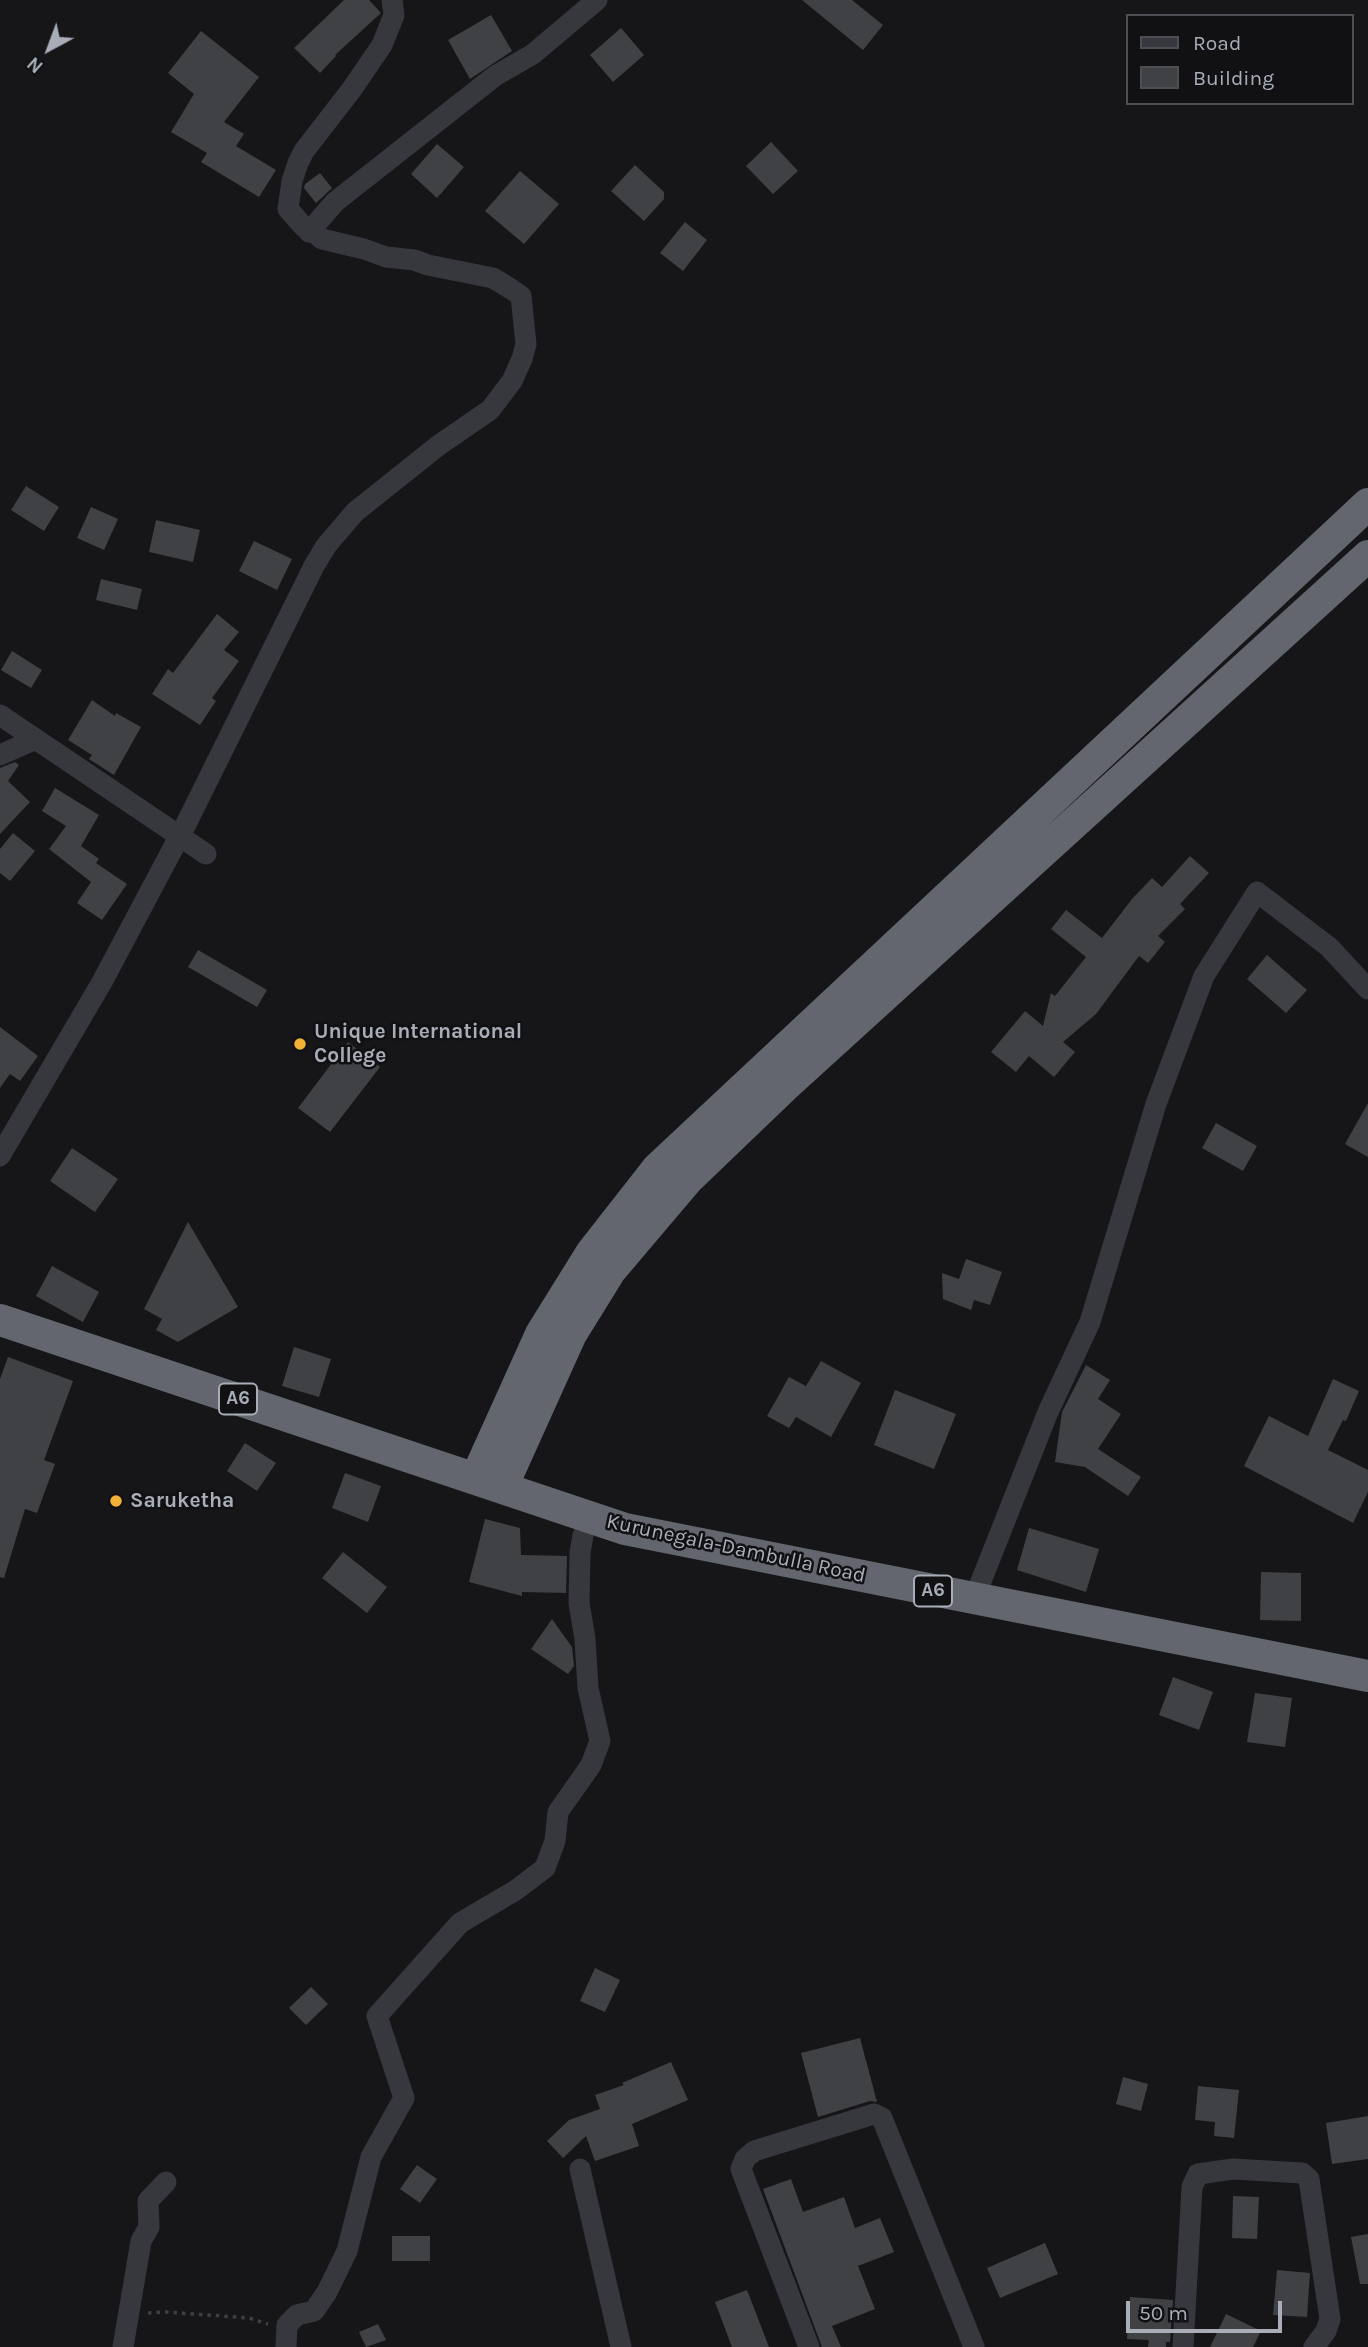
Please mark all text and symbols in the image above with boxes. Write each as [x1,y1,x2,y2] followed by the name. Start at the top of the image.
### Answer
[14,14,84,84] north arrow
[1126,14,1354,105] legend
[1193,31,1241,55] text: Road
[23,52,48,78] text: N
[1193,66,1274,90] text: Building
[314,1019,522,1069] place label: Unique International College
[292,1036,308,1052] marker: Unique International College
[219,1384,257,1414] road number: A6
[130,1488,234,1514] place label: Saruketha
[108,1493,124,1509] marker: Saruketha
[604,1509,868,1589] street label: Kurunegala-Dambulla Road
[914,1576,952,1606] road number: A6
[1130,2288,1286,2332] scale bar
[1139,2301,1188,2325] text: 50 m

